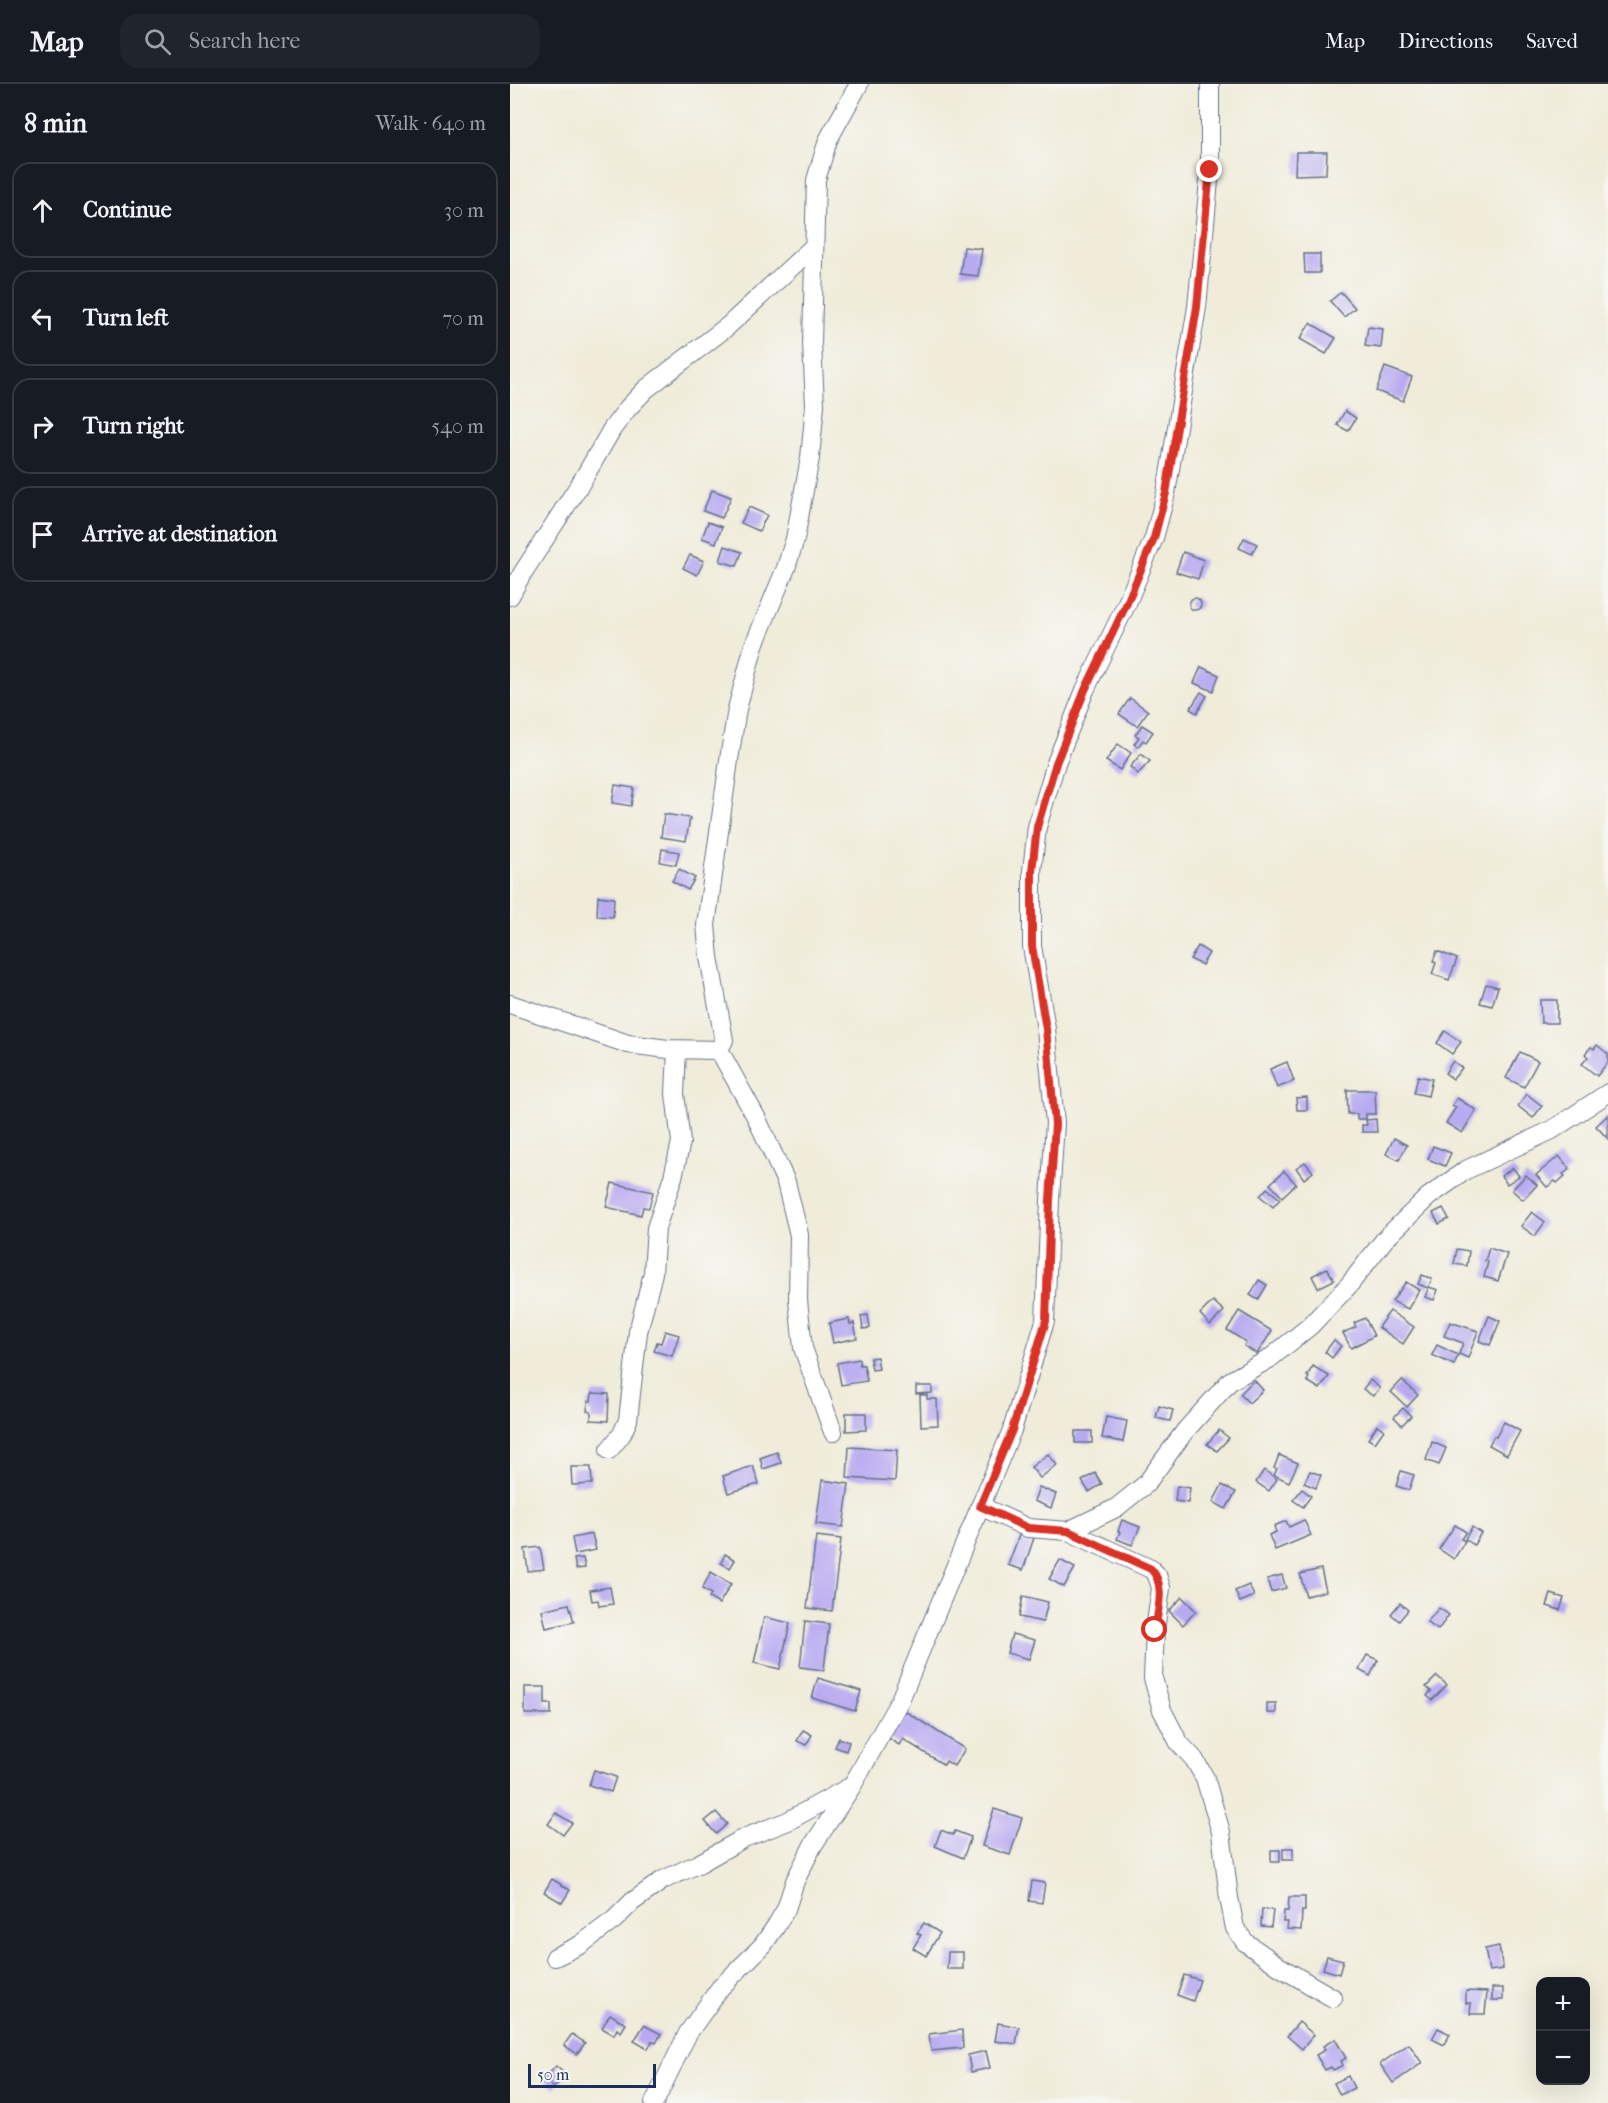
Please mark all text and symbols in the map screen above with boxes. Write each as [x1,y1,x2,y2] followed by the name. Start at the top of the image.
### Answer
[120,14,540,68] search box
[30,25,84,58] text: Map
[141,25,174,58] icon: search
[189,28,300,54] text: Search here
[1325,29,1365,53] text: Map
[1398,29,1493,53] text: Directions
[1526,29,1578,53] text: Saved
[24,108,87,139] text: 8 min
[376,112,486,135] text: Walk · 640 m
[1196,156,1222,182] route end
[26,194,59,227] icon: ahead
[83,197,172,223] text: Continue
[444,199,484,222] text: 30 m
[26,302,59,335] icon: left
[83,305,169,331] text: Turn left
[442,307,484,330] text: 70 m
[26,410,59,443] icon: right
[83,413,184,439] text: Turn right
[432,415,484,438] text: 540 m
[26,518,59,551] icon: arrive
[83,521,277,547] text: Arrive at destination
[1141,1616,1167,1642] route start
[1536,1977,1590,2085] map controls
[1536,1977,1590,2031] button: +
[1536,2031,1590,2085] button: −
[528,2061,656,2088] scale bar
[537,2065,569,2084] text: 50 m

